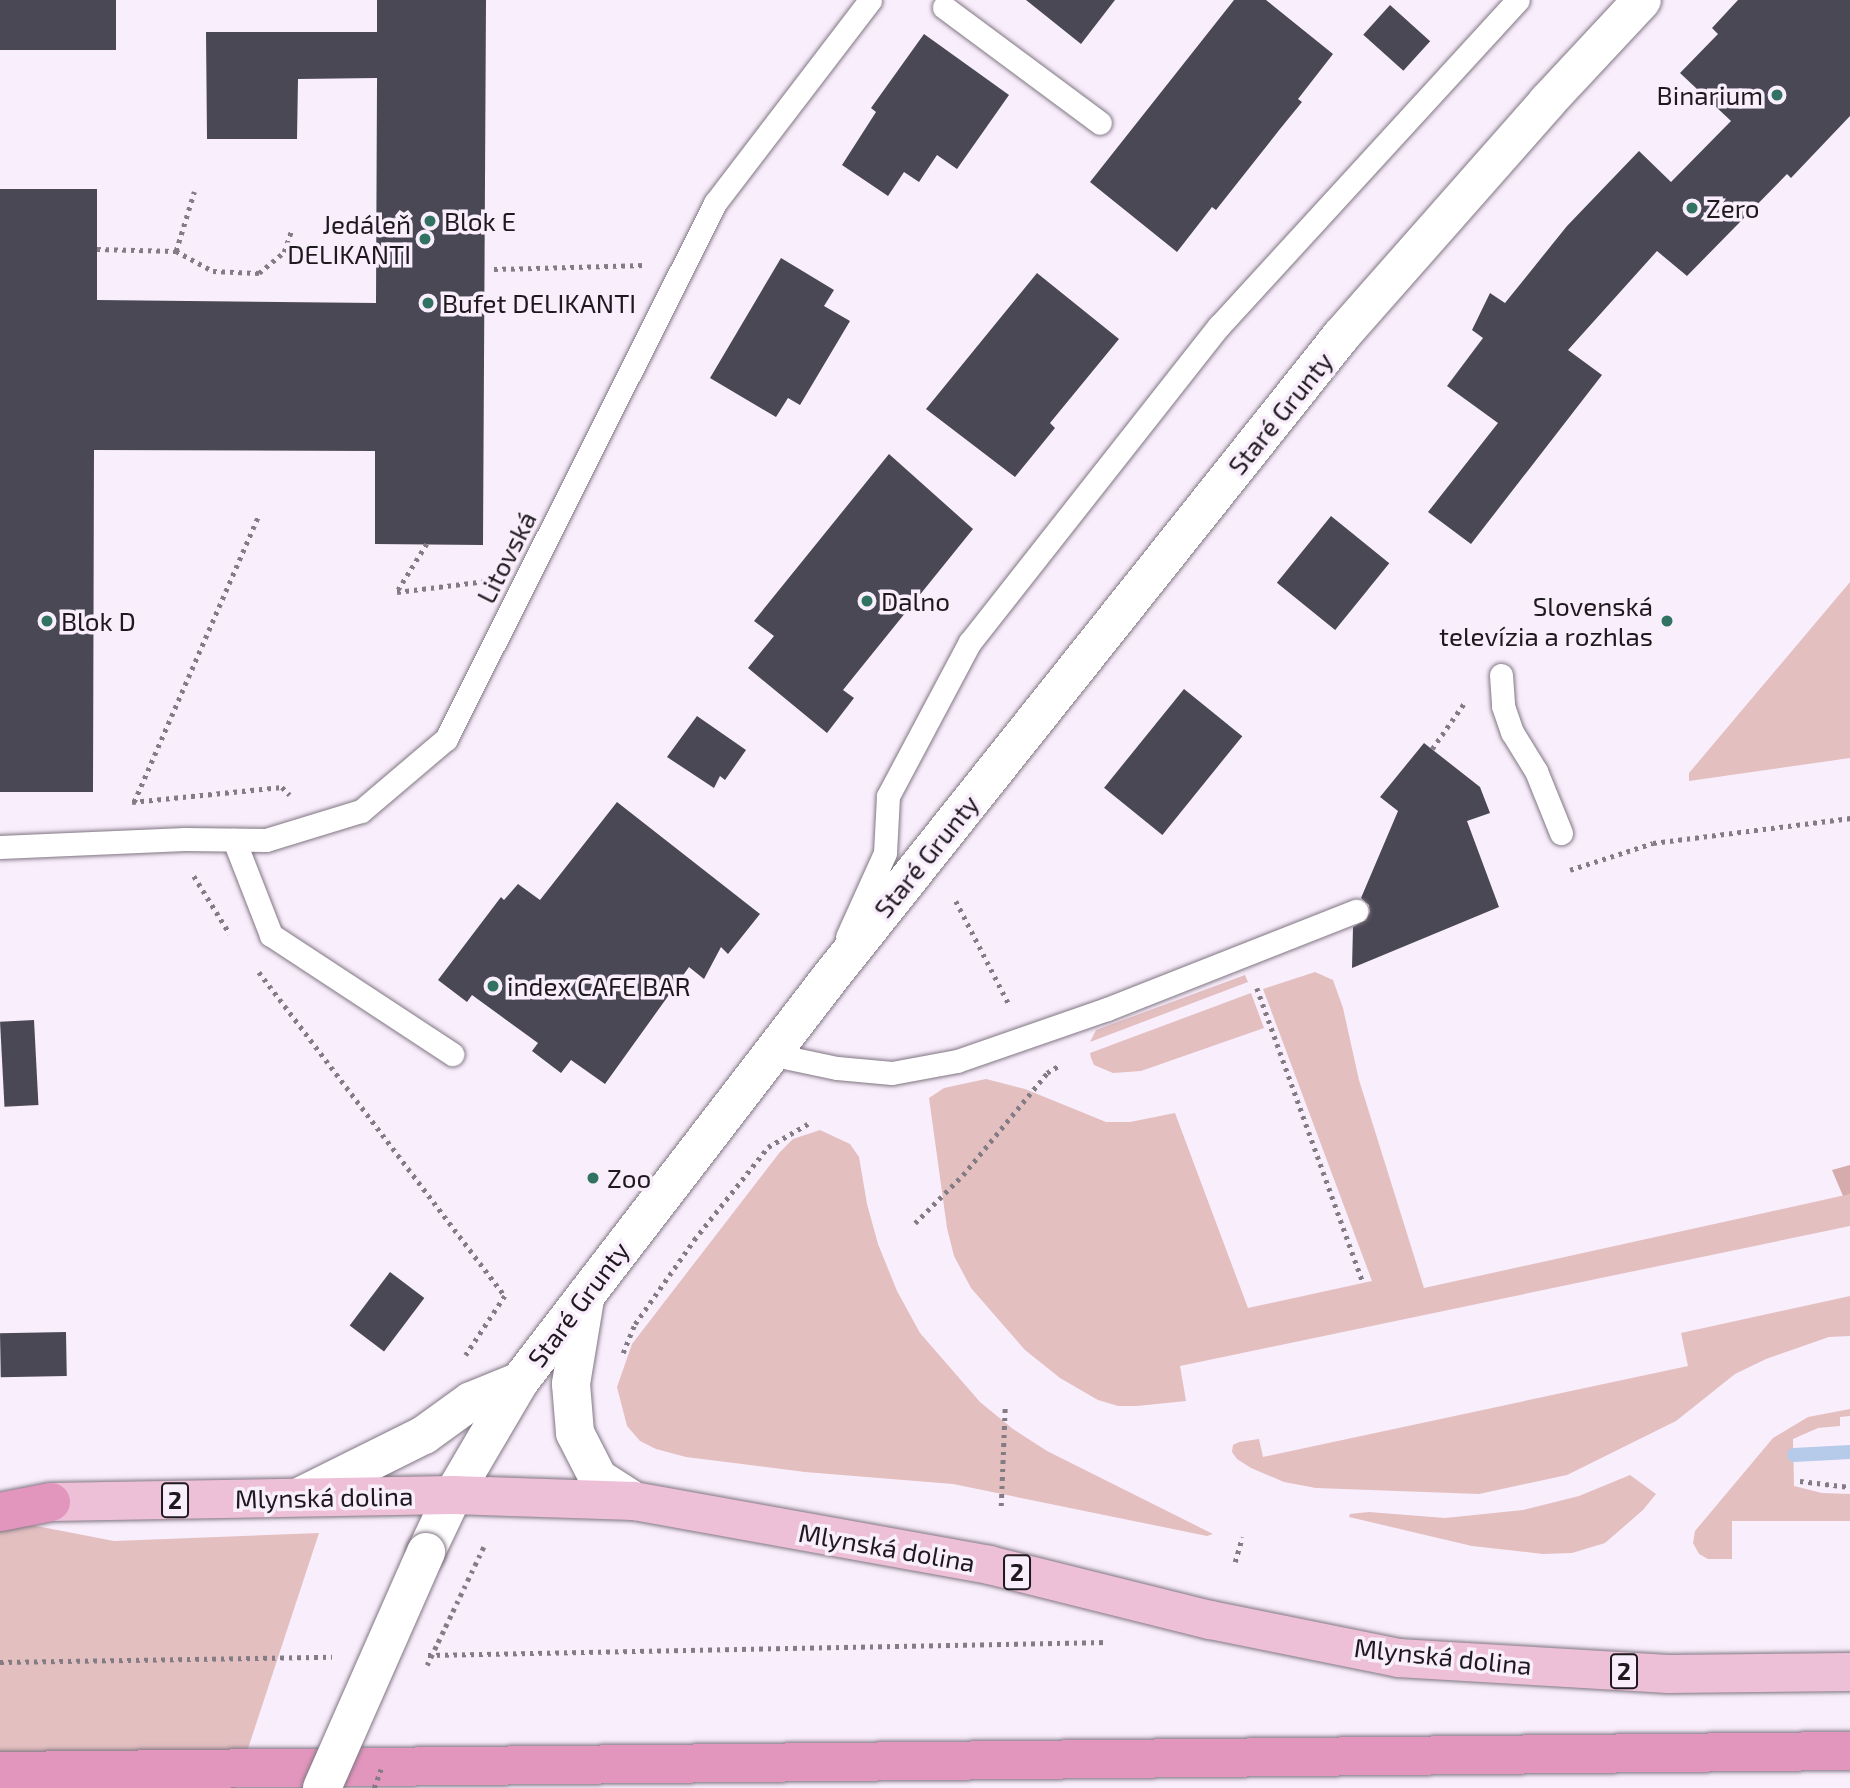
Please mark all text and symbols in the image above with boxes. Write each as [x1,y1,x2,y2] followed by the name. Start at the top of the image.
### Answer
[1657,79,1763,111] place label: Binarium
[1769,87,1785,103] marker: Binarium
[1706,192,1760,224] place label: Zero
[1684,200,1700,216] marker: Zero
[444,205,516,237] place label: Blok E
[287,208,411,270] place label: Jedáleň DELIKANTI
[422,213,438,229] marker: Blok E
[417,231,433,247] marker: Jedáleň DELIKANTI
[442,287,636,319] place label: Bufet DELIKANTI
[420,295,436,311] marker: Bufet DELIKANTI
[1221,345,1339,481] street label: Staré Grunty
[470,506,542,608] street label: Litovská
[881,585,950,617] place label: Dalno
[1439,590,1653,652] place label: Slovenská televízia a rozhlas
[859,593,875,609] marker: Dalno
[61,605,136,637] place label: Blok D
[39,613,55,629] marker: Blok D
[1659,613,1675,629] marker: Slovenská televízia a rozhlas
[867,788,985,924] street label: Staré Grunty
[507,970,691,1002] place label: index CAFE BAR
[485,978,501,994] marker: index CAFE BAR
[607,1162,651,1194] place label: Zoo
[585,1170,601,1186] marker: Zoo
[521,1235,635,1373] street label: Staré Grunty
[161,1480,189,1520] road number: 2
[234,1480,414,1514] street label: Mlynská dolina
[796,1516,978,1578] street label: Mlynská dolina
[1003,1552,1031,1592] road number: 2
[1353,1631,1533,1681] street label: Mlynská dolina
[1610,1651,1638,1692] road number: 2

